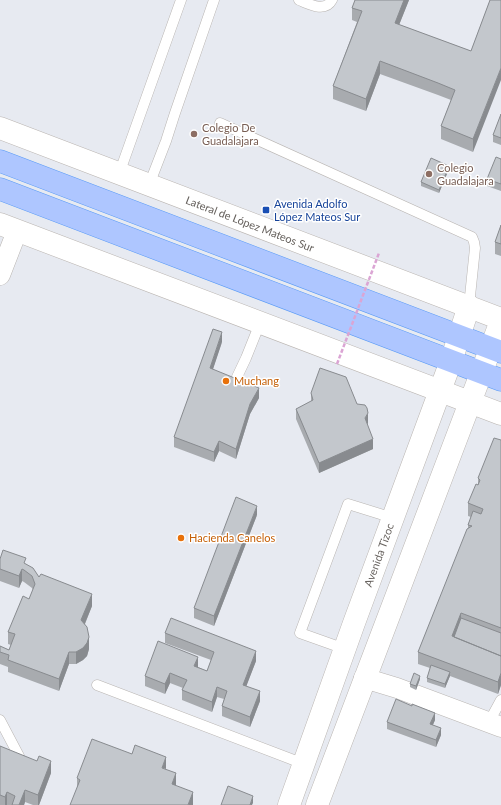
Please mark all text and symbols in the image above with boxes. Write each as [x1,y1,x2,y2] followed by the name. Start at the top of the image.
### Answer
[202,121,259,147] place label: Colegio De Guadalajara
[189,129,199,139] marker: Colegio De Guadalajara
[437,161,494,187] place label: Colegio Guadalajara
[424,169,434,179] marker: Colegio Guadalajara
[184,193,316,254] street label: Lateral de López Mateos Sur
[274,197,360,223] place label: Avenida Adolfo López Mateos Sur
[261,205,271,215] marker: Avenida Adolfo López Mateos Sur
[234,374,279,387] place label: Muchang
[221,376,231,386] marker: Muchang
[361,521,396,588] street label: Avenida Tizoc
[189,531,276,544] place label: Hacienda Canelos
[176,533,186,543] marker: Hacienda Canelos

